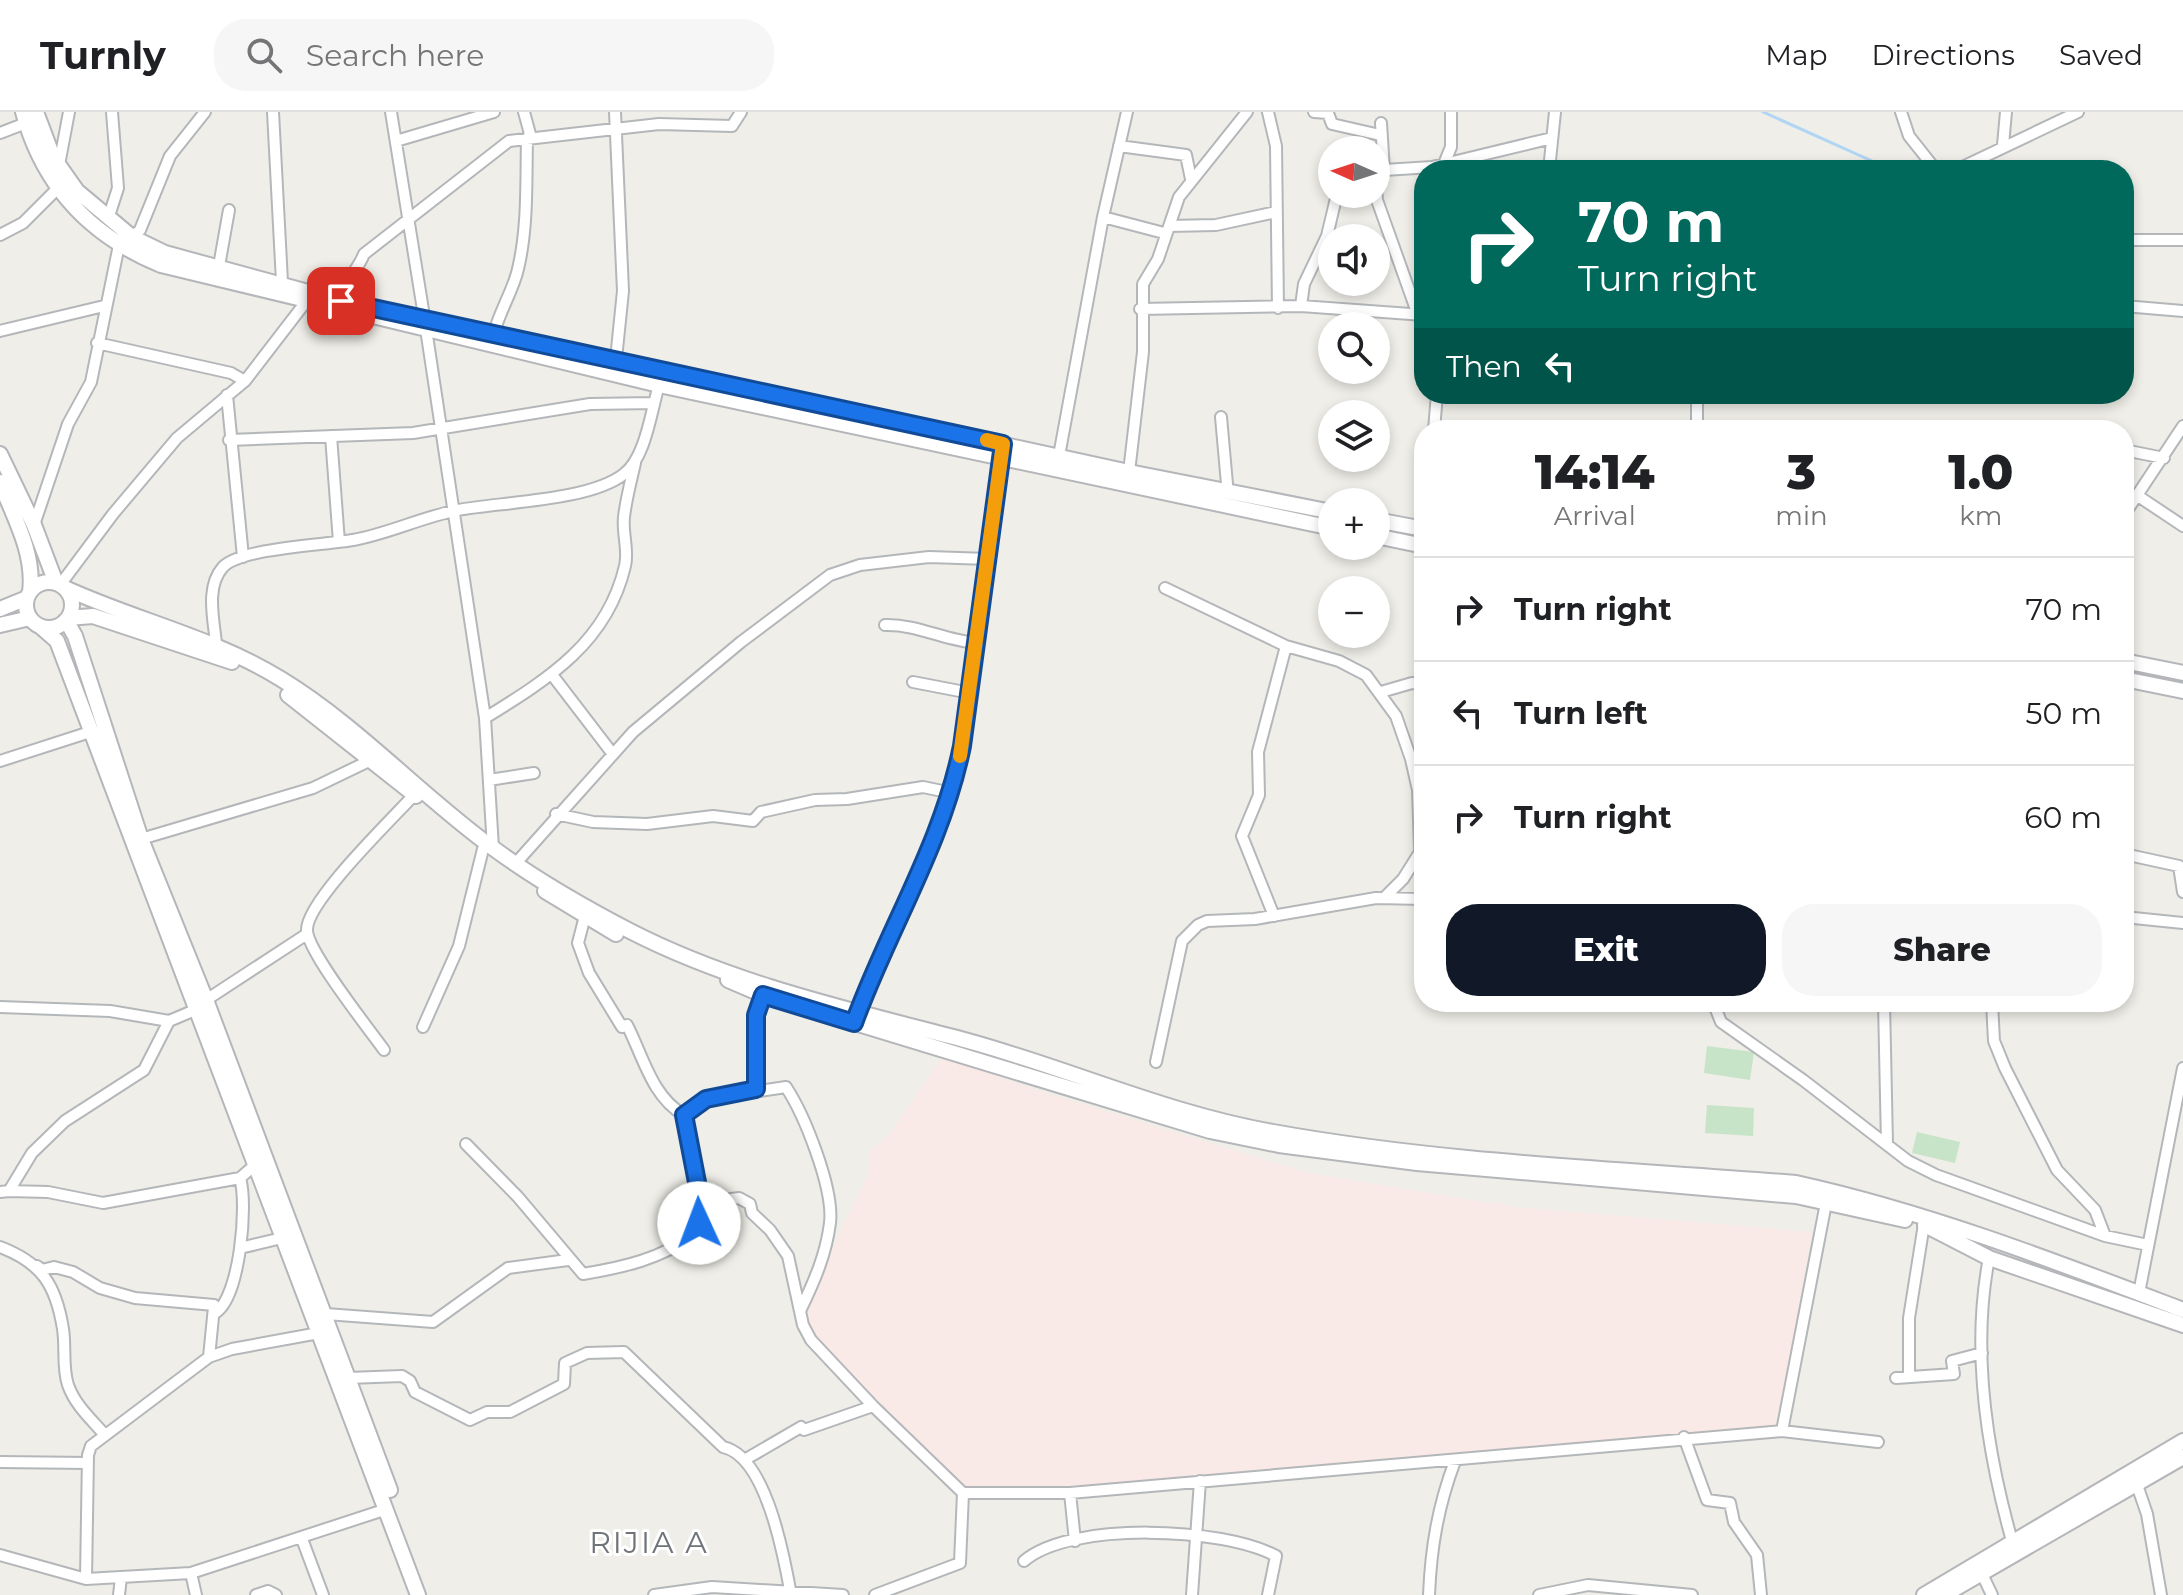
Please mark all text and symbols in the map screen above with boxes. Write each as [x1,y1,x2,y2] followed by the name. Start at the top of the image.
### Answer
[214,19,774,91] search box
[40,32,166,79] text: Turnly
[242,33,286,77] icon: search
[306,37,484,74] text: Search here
[1765,38,1827,72] text: Map
[1871,38,2015,72] text: Directions
[2059,38,2143,72] text: Saved
[1318,136,1390,208] north arrow
[1318,136,1390,648] map controls
[1578,188,1724,256] text: 70 m
[1446,192,1550,296] icon: right
[1318,224,1390,296] button: sound
[1578,256,1758,300] text: Turn right
[307,267,375,335] pin
[319,279,363,323] icon: arrive
[1318,312,1390,384] button: search
[1538,344,1582,388] icon: left
[1446,348,1522,385] text: Then
[1318,400,1390,472] button: layers
[1535,443,1655,501] text: 14:14
[1787,443,1816,501] text: 3
[1948,443,2013,501] text: 1.0
[1318,488,1390,560] button: +
[1554,500,1636,532] text: Arrival
[1775,500,1828,532] text: min
[1959,500,2002,532] text: km
[1318,576,1390,648] button: −
[1446,587,1490,631] icon: right
[1514,591,1671,628] text: Turn right
[2025,591,2102,628] text: 70 m
[1446,691,1490,735] icon: left
[1514,695,1647,732] text: Turn left
[2025,695,2102,732] text: 50 m
[1446,795,1490,839] icon: right
[1514,799,1671,836] text: Turn right
[2024,799,2102,836] text: 60 m
[1446,904,1766,996] button: Exit
[1782,904,2102,996] button: Share
[657,1181,741,1265] position arrow
[589,1524,709,1561] district label: RIJIA A

